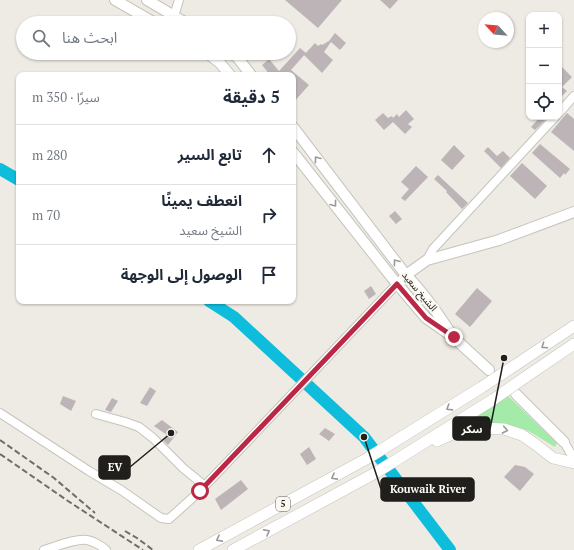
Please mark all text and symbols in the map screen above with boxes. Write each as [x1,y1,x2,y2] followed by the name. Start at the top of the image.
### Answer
[478,12,514,48] north arrow
[526,12,562,120] map controls
[526,12,562,48] button: +
[16,16,296,60] search box
[30,27,52,49] icon: search
[62,27,117,47] text: ابحث هنا
[526,48,562,84] button: −
[526,84,562,120] button: locate
[223,85,280,108] text: 5 دقيقة
[32,88,100,106] text: سيرًا · 350 m
[178,144,242,164] text: تابع السير
[258,144,280,166] icon: ahead
[32,146,67,164] text: 280 m
[315,156,322,163] one-way arrow
[161,190,242,210] text: انعطف يمينًا
[330,200,337,207] one-way arrow
[258,204,280,226] icon: right
[32,206,60,224] text: 70 m
[179,221,242,239] text: الشيخ سعيد
[393,259,401,266] one-way arrow
[121,264,242,284] text: الوصول إلى الوجهة
[258,264,280,286] icon: arrive
[398,269,440,315] street label: الشيخ سعيد
[445,328,463,346] route end
[541,341,548,349] one-way arrow
[446,403,453,410] one-way arrow
[453,417,490,440] callout: سكر
[461,422,483,436] text: سكر
[502,425,508,434] one-way arrow
[99,456,130,479] callout: EV
[108,460,123,474] text: EV
[331,472,338,480] one-way arrow
[381,478,474,501] callout: Kouwaik River
[191,482,209,500] route start
[390,482,466,496] text: Kouwaik River
[276,497,290,511] road number: 5
[263,529,270,536] one-way arrow
[216,534,224,542] one-way arrow

